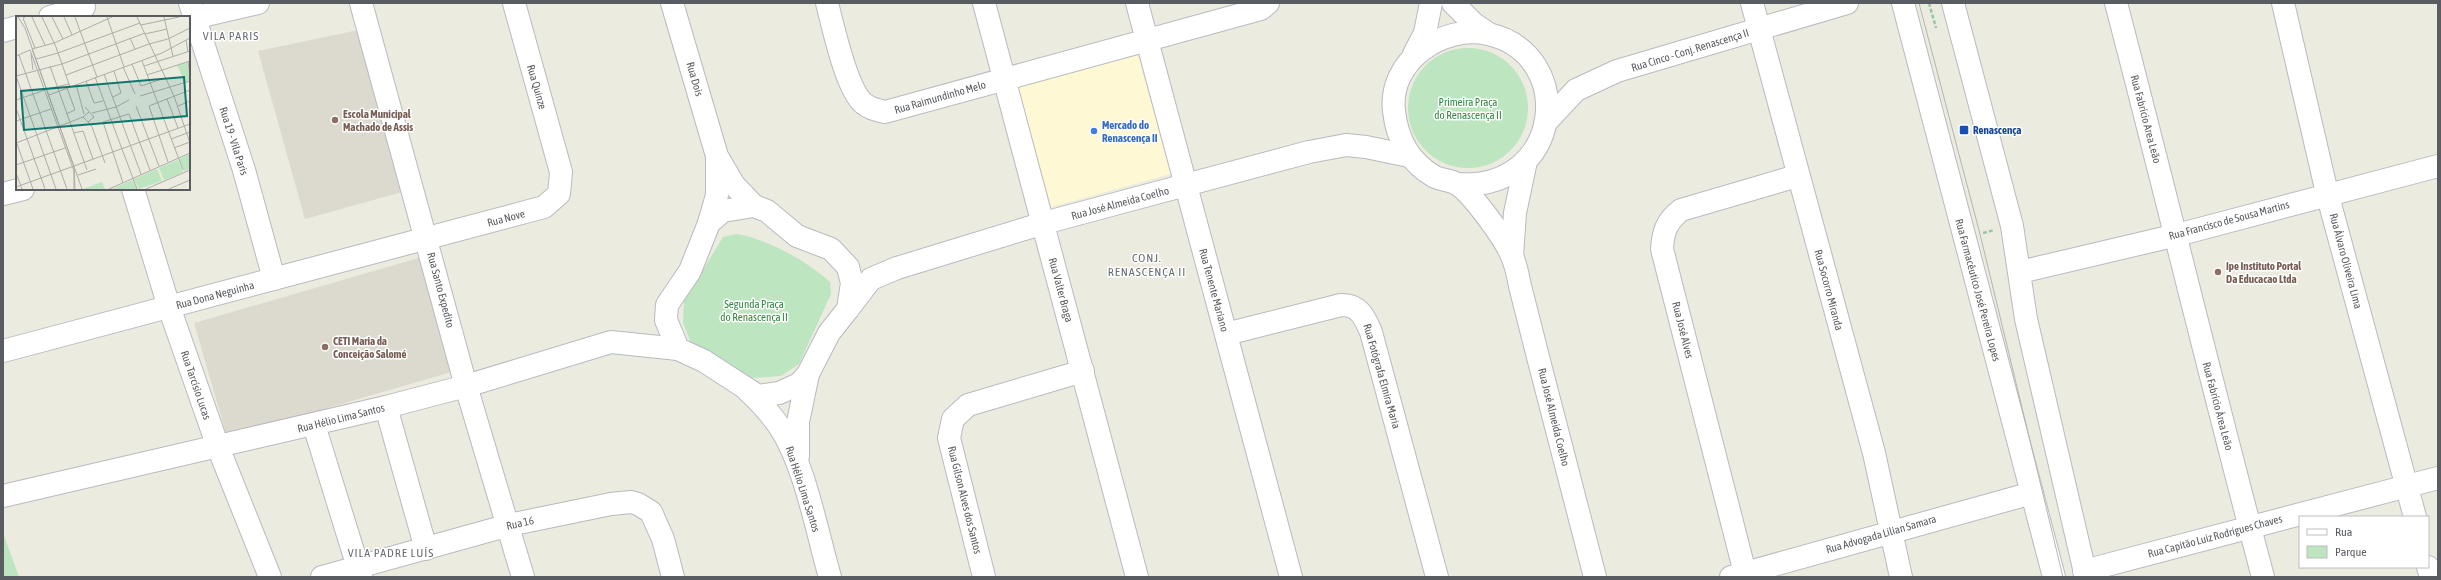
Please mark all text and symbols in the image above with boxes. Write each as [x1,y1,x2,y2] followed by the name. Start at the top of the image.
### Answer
[16,16,190,190] inset map
[1630,26,1750,74] street label: Rua Cinco - Conj. Renascença II
[203,29,259,43] district label: VILA PARIS
[684,60,706,98] street label: Rua Dois
[525,63,549,111] street label: Rua Quinze
[2128,74,2164,164] street label: Rua Fabrício Area Leão
[893,78,987,116] street label: Rua Raimundinho Melo
[1434,96,1502,121] park label: Primeira Praça do Renascença II
[217,105,251,177] street label: Rua 19 - Vila Paris
[343,108,413,133] place label: Escola Municipal Machado de Assis
[330,115,340,125] marker: Escola Municipal Machado de Assis
[1102,119,1158,144] place label: Mercado do Renascença II
[1958,124,1970,136] marker: Renascença
[1973,124,2021,136] place label: Renascença
[1089,126,1099,136] marker: Mercado do Renascença II
[1070,184,1170,222] street label: Rua José Almeida Coelho
[2167,198,2291,242] street label: Rua Francisco de Sousa Martins
[486,207,526,229] street label: Rua Nove
[2327,212,2365,310] street label: Rua Álvaro Oliveira Lima
[1953,217,2003,363] street label: Rua Farmacêutico José Pereira Lopes
[1197,247,1231,333] street label: Rua Tenente Mariano
[1812,248,1846,332] street label: Rua Socorro Miranda
[425,251,457,329] street label: Rua Santo Expedito
[1108,251,1186,279] district label: CONJ. RENASCENÇA II
[1047,256,1075,324] street label: Rua Valter Braga
[2226,260,2302,285] place label: Ipe Instituto Portal Da Educacao Ltda
[2213,267,2223,277] marker: Ipe Instituto Portal Da Educacao Ltda
[175,279,255,311] street label: Rua Dona Neguinha
[720,298,788,323] park label: Segunda Praça do Renascença II
[1670,300,1696,360] street label: Rua José Alves
[1361,322,1403,430] street label: Rua Fotógrafa Elmira Maria
[333,335,407,360] place label: CETI Maria da Conceição Salomé
[320,342,330,352] marker: CETI Maria da Conceição Salomé
[179,349,213,421] street label: Rua Tarcísio Lucas
[2200,361,2236,451] street label: Rua Fabrício Área Leão
[1536,367,1572,467] street label: Rua José Almeida Coelho
[296,401,386,435] street label: Rua Hélio Lima Santos
[783,445,823,534] street label: Rua Hélio Lima Santos
[946,445,984,555] street label: Rua Gilson Alves dos Santos
[1824,512,1938,556] street label: Rua Advogada Lilian Samara
[2147,512,2284,560] street label: Rua Capitão Luiz Rodrigues Chaves
[505,514,535,532] street label: Rua 16
[2299,516,2429,568] legend
[2335,525,2352,539] text: Rua
[2335,545,2367,559] text: Parque
[348,546,434,560] district label: VILA PADRE LUÍS

